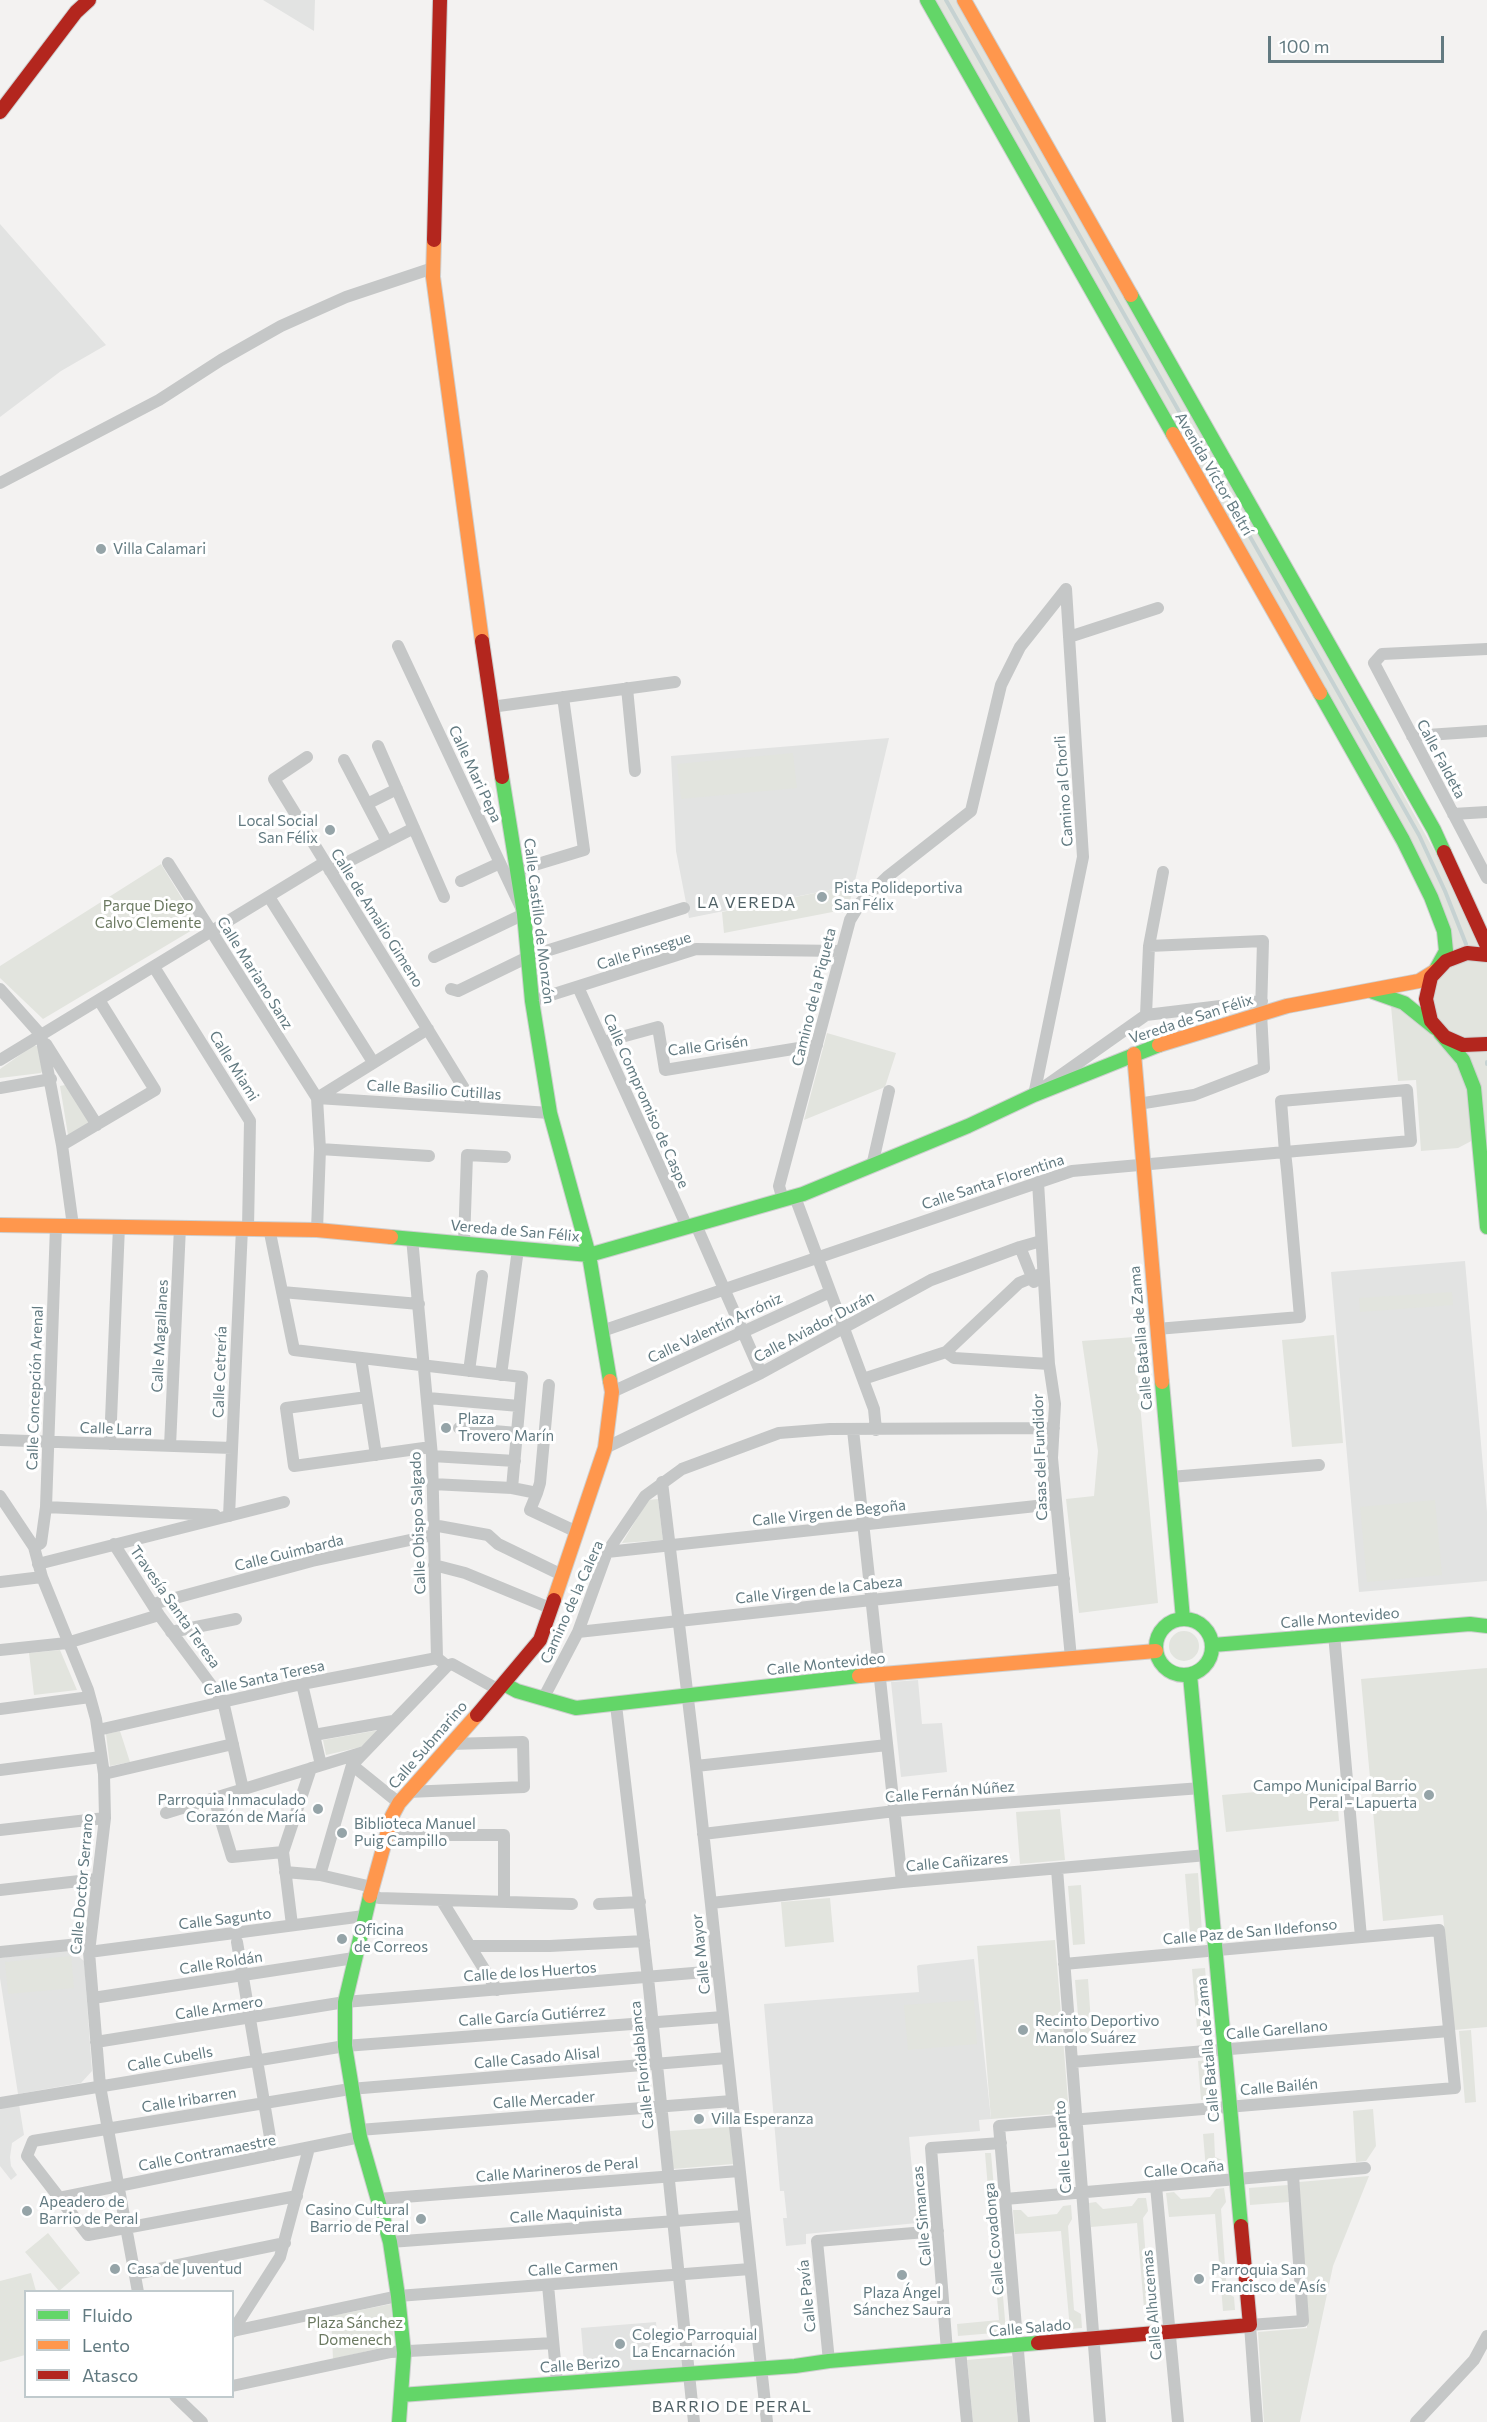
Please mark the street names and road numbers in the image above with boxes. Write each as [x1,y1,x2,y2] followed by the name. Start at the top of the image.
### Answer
[1171,409,1257,539] street label: Avenida Víctor Beltrí
[1413,716,1469,802] street label: Calle Faldeta
[445,723,505,825] street label: Calle Mari Pepa
[1051,735,1077,847] street label: Camino al Chorli
[520,837,558,1005] street label: Calle Castillo de Monzón
[327,845,427,991] street label: Calle de Amalio Gimeno
[213,913,297,1033] street label: Calle Mariano Sanz
[788,926,840,1068] street label: Camino de la Piqueta
[595,928,693,974] street label: Calle Pinsegue
[1127,990,1255,1048] street label: Vereda de San Félix
[599,1011,693,1191] street label: Calle Compromiso de Caspe
[205,1028,263,1104] street label: Calle Miami
[667,1032,749,1060] street label: Calle Grisén
[366,1076,502,1104] street label: Calle Basilio Cutillas
[920,1150,1066,1214] street label: Calle Santa Florentina
[450,1216,580,1246] street label: Vereda de San Félix
[1126,1265,1156,1411] street label: Calle Batalla de Zama
[148,1279,172,1393] street label: Calle Magallanes
[751,1288,877,1366] street label: Calle Aviador Durán
[645,1289,785,1367] street label: Calle Valentín Arróniz
[23,1305,47,1471] street label: Calle Concepción Arenal
[209,1326,231,1418] street label: Calle Cetrería
[1029,1393,1051,1521] street label: Casas del Fundidor
[79,1419,153,1439] street label: Calle Larra
[407,1451,429,1595] street label: Calle Obispo Salgado
[751,1496,907,1530] street label: Calle Virgen de Begoña
[233,1531,345,1575] street label: Calle Guimbarda
[537,1538,607,1666] street label: Camino de la Calera
[126,1542,224,1672] street label: Travesía Santa Teresa
[734,1572,904,1608] street label: Calle Virgen de la Cabeza
[1280,1604,1400,1632] street label: Calle Montevideo
[766,1649,886,1679] street label: Calle Montevideo
[202,1656,326,1700] street label: Calle Santa Teresa
[385,1697,471,1793] street label: Calle Submarino
[884,1777,1016,1807] street label: Calle Fernán Núñez
[67,1813,97,1955] street label: Calle Doctor Serrano
[905,1849,1009,1875] street label: Calle Cañizares
[178,1904,272,1934] street label: Calle Sagunto
[688,1913,714,1995] street label: Calle Mayor
[1162,1915,1338,1949] street label: Calle Paz de San Ildefonso
[178,1948,264,1978] street label: Calle Roldán
[463,1958,597,1986] street label: Calle de los Huertos
[1193,1977,1223,2123] street label: Calle Batalla de Zama
[174,1992,264,2024] street label: Calle Armero
[626,2000,658,2130] street label: Calle Floridablanca
[458,2002,606,2030] street label: Calle García Gutiérrez
[1225,2017,1329,2043] street label: Calle Garellano
[126,2043,214,2075] street label: Calle Cubells
[473,2044,601,2072] street label: Calle Casado Alisal
[1239,2075,1319,2099] street label: Calle Bailén
[140,2084,238,2116] street label: Calle Iribarren
[492,2087,596,2113] street label: Calle Mercader
[1051,2100,1075,2194] street label: Calle Lepanto
[137,2131,277,2175] street label: Calle Contramaestre
[475,2154,639,2186] street label: Calle Marineros de Peral
[1143,2157,1225,2181] street label: Calle Ocaña
[909,2165,935,2267] street label: Calle Simancas
[980,2182,1008,2296] street label: Calle Covadonga
[509,2201,623,2227] street label: Calle Maquinista
[1138,2249,1166,2361] street label: Calle Alhucemas
[527,2256,619,2280] street label: Calle Carmen
[794,2259,820,2333] street label: Calle Pavía
[988,2315,1072,2341] street label: Calle Salado
[539,2353,621,2377] street label: Calle Berizo

